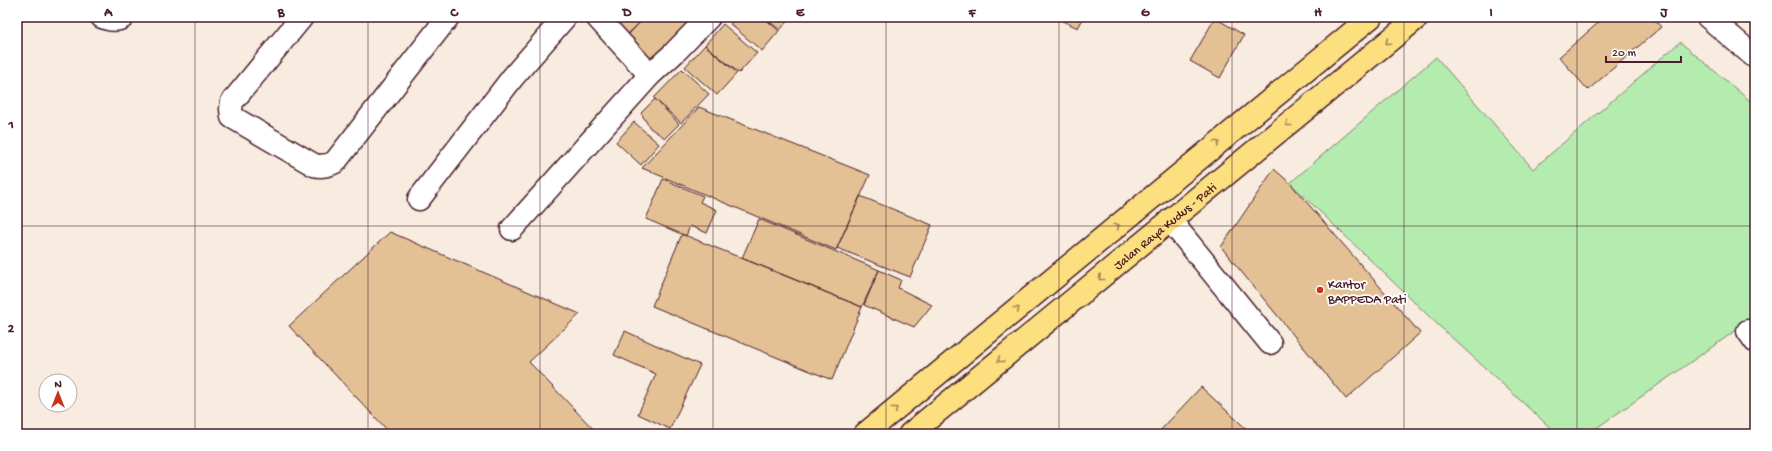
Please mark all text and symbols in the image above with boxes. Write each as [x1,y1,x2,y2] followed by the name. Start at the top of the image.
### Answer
[103,6,113,21] text: A
[277,6,286,21] text: B
[449,6,459,21] text: C
[622,6,632,21] text: D
[796,6,805,21] text: E
[968,6,977,21] text: F
[1141,6,1150,21] text: G
[1314,6,1322,21] text: H
[1489,6,1493,21] text: I
[1660,6,1669,21] text: J
[1385,37,1393,44] one-way arrow
[1606,38,1681,64] scale bar
[1612,47,1637,61] text: 20 m
[7,118,14,133] text: 1
[1285,120,1292,127] one-way arrow
[1213,141,1220,148] one-way arrow
[1111,180,1221,274] street label: Jalan Raya Kudus - Pati
[1113,224,1120,231] one-way arrow
[1098,273,1105,280] one-way arrow
[1327,278,1407,308] place label: Kantor BAPPEDA Pati
[1315,285,1325,295] marker: Kantor BAPPEDA Pati
[1012,306,1019,313] one-way arrow
[8,322,15,337] text: 2
[997,356,1005,363] one-way arrow
[38,373,78,413] north arrow
[54,379,62,391] text: N
[890,407,898,414] one-way arrow

